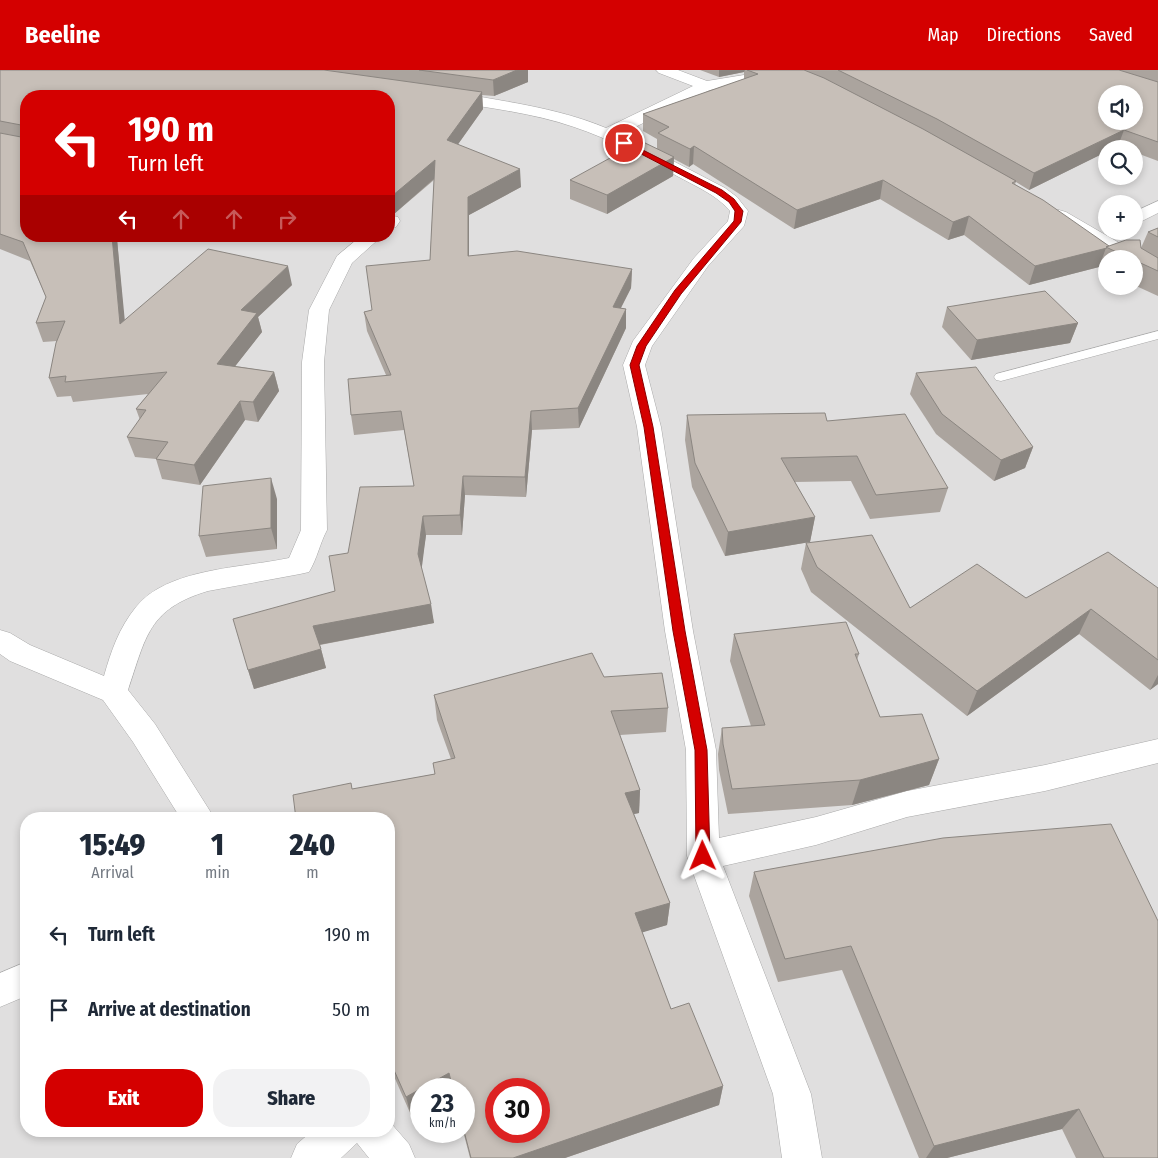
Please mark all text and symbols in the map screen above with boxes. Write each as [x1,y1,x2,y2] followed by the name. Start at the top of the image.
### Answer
[25,21,100,49] text: Beeline
[927,24,959,46] text: Map
[987,24,1061,46] text: Directions
[1089,24,1133,46] text: Saved
[1098,85,1143,295] map controls
[1098,85,1143,130] button: sound
[128,108,214,150] text: 190 m
[45,110,110,175] icon: left
[603,122,645,164] pin
[610,129,638,157] icon: arrive
[1098,140,1143,185] button: search
[128,150,204,177] text: Turn left
[1098,195,1143,240] button: +
[114,205,142,233] icon: left
[167,205,195,233] icon: ahead
[220,205,248,233] icon: ahead
[273,205,301,233] icon: right
[1098,250,1143,295] button: −
[80,827,145,863] text: 15:49
[211,827,224,863] text: 1
[289,827,335,863] text: 240
[676,829,728,881] position arrow
[91,863,134,882] text: Arrival
[205,863,230,882] text: min
[306,863,319,882] text: m
[45,921,73,949] icon: left
[88,923,155,946] text: Turn left
[324,923,370,946] text: 190 m
[45,996,73,1024] icon: arrive
[88,998,251,1021] text: Arrive at destination
[332,998,370,1021] text: 50 m
[45,1069,203,1127] button: Exit
[213,1069,370,1127] button: Share
[485,1078,550,1143] speed limit sign: 30
[431,1089,454,1119] text: 23
[429,1116,456,1130] text: km/h

